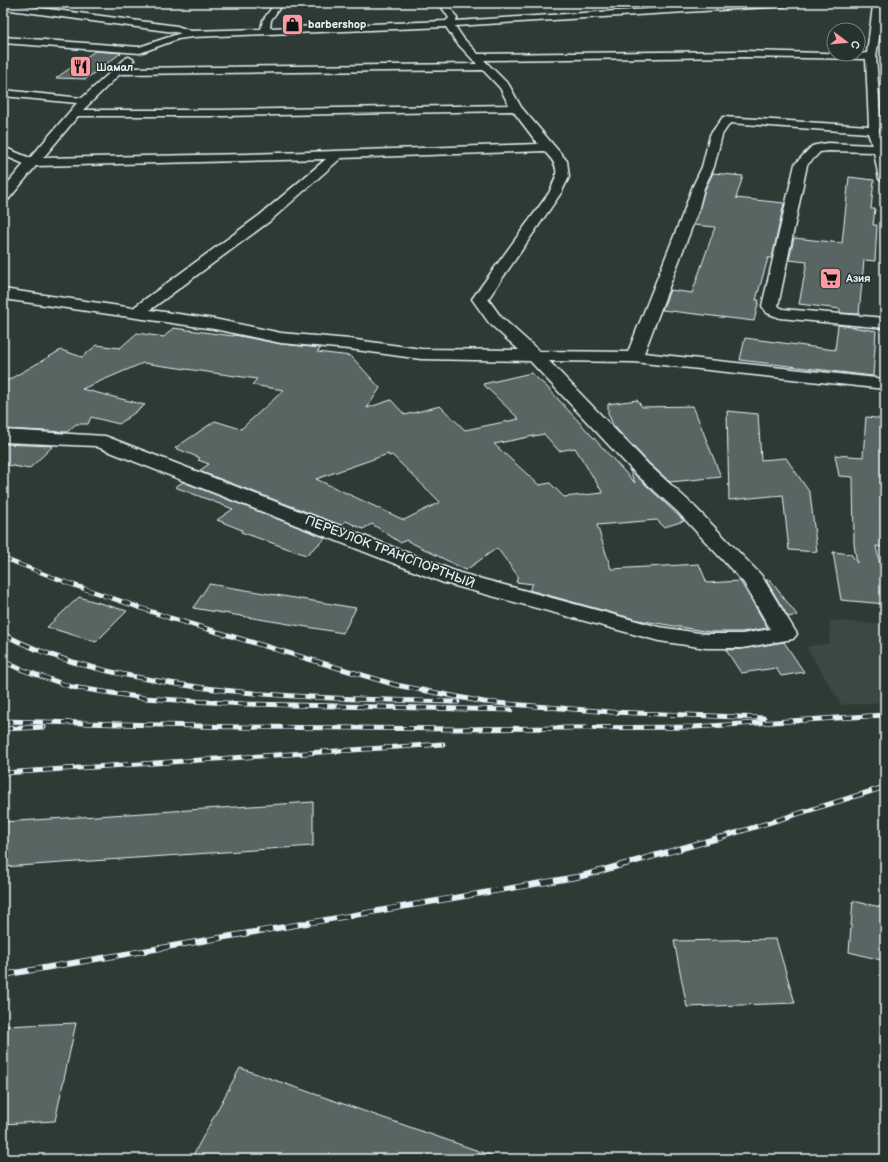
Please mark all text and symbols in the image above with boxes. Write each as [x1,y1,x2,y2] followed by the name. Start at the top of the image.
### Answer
[279,11,305,37] shop icon: barbershop
[308,18,366,31] place label: barbershop
[826,22,866,62] north arrow
[848,39,862,50] text: С
[67,54,93,80] restaurant icon: Шамал
[96,61,133,74] place label: Шамал
[817,265,843,291] supermarket icon: Азия
[845,272,871,285] place label: Азия
[303,512,477,592] street label: ПЕРЕУЛОК ТРАНСПОРТНЫЙ

